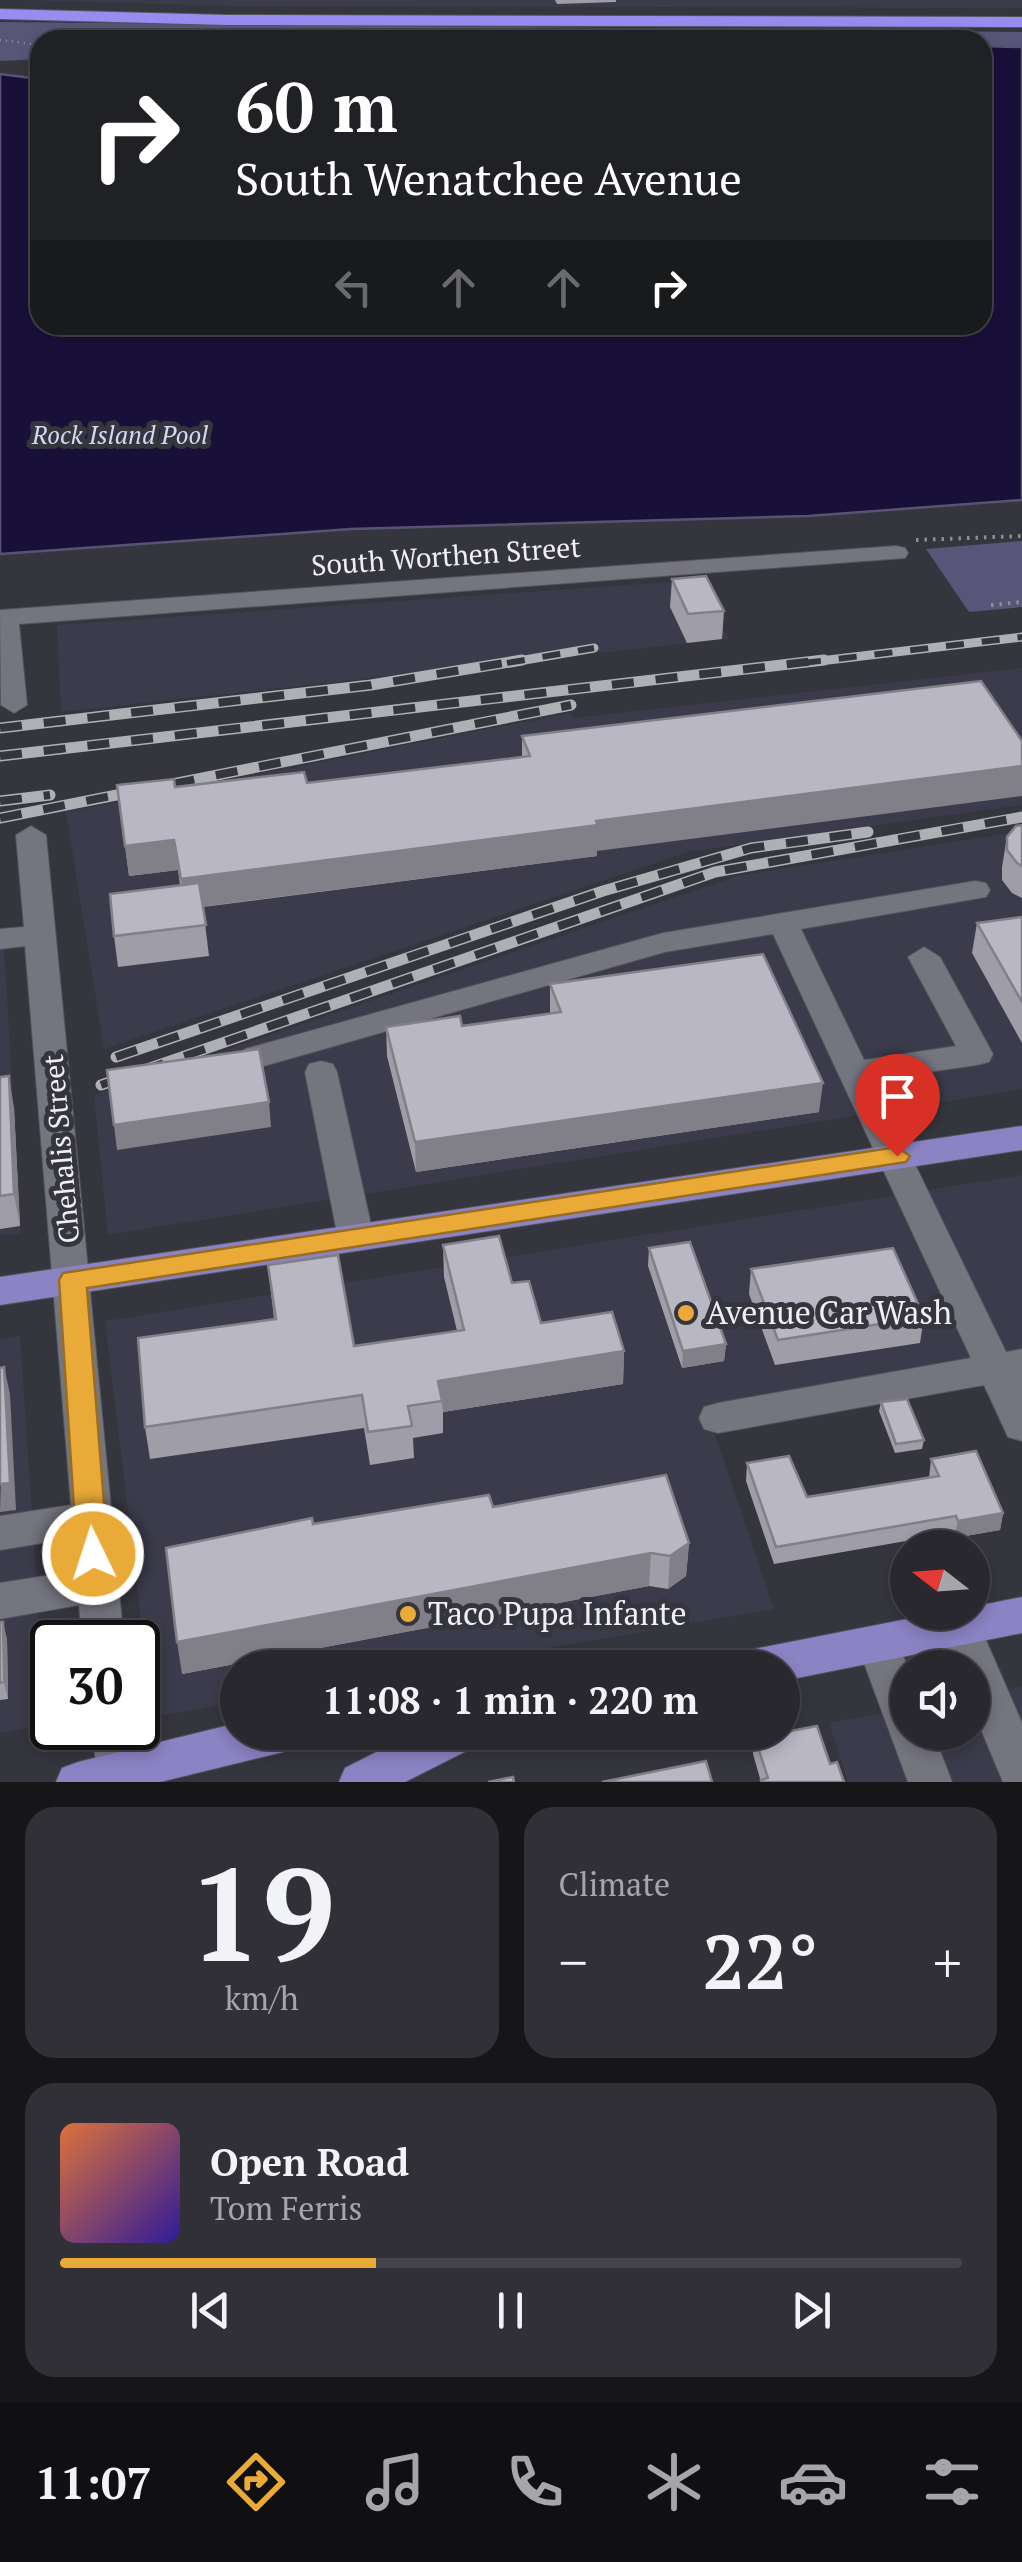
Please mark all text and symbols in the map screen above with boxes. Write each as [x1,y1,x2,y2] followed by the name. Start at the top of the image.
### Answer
[235,59,398,152] text: 60 m
[70,70,200,200] icon: right
[235,148,742,208] text: South Wenatchee Avenue
[326,260,381,315] icon: left
[431,260,486,315] icon: ahead
[536,260,591,315] icon: ahead
[641,260,696,315] icon: right
[31,418,208,451] water label: Rock Island Pool
[310,528,582,583] street label: South Worthen Street
[34,1052,87,1245] street label: Chehalis Street
[855,1054,940,1157] pin
[870,1069,925,1124] icon: arrive
[706,1291,952,1333] place label: Avenue Car Wash
[675,1302,697,1324] marker: Avenue Car Wash
[41,1502,145,1606] position arrow
[890,1530,990,1630] north arrow
[890,1530,990,1750] map controls
[428,1592,687,1634] place label: Taco Pupa Infante
[397,1603,419,1625] marker: Taco Pupa Infante
[30,1620,160,1750] speed limit sign: 30
[890,1650,990,1750] button: sound
[322,1675,698,1725] text: 11:08 · 1 min · 220 m
[188,1826,335,1998] text: 19
[559,1863,670,1905] text: Climate
[702,1911,818,2010] text: 22°
[559,1925,588,1998] text: −
[933,1925,962,1998] text: +
[225,1977,299,2019] text: km/h
[210,2137,409,2187] text: Open Road
[210,2187,362,2229] text: Tom Ferris
[183,2283,238,2338] icon: previous
[483,2283,538,2338] icon: pause
[784,2283,839,2338] icon: next
[221,2447,291,2517] icon: directions
[360,2447,430,2517] icon: music
[500,2447,570,2517] icon: phone
[639,2447,709,2517] icon: climate
[778,2447,848,2517] icon: car
[917,2447,987,2517] icon: filters
[35,2452,152,2512] text: 11:07

